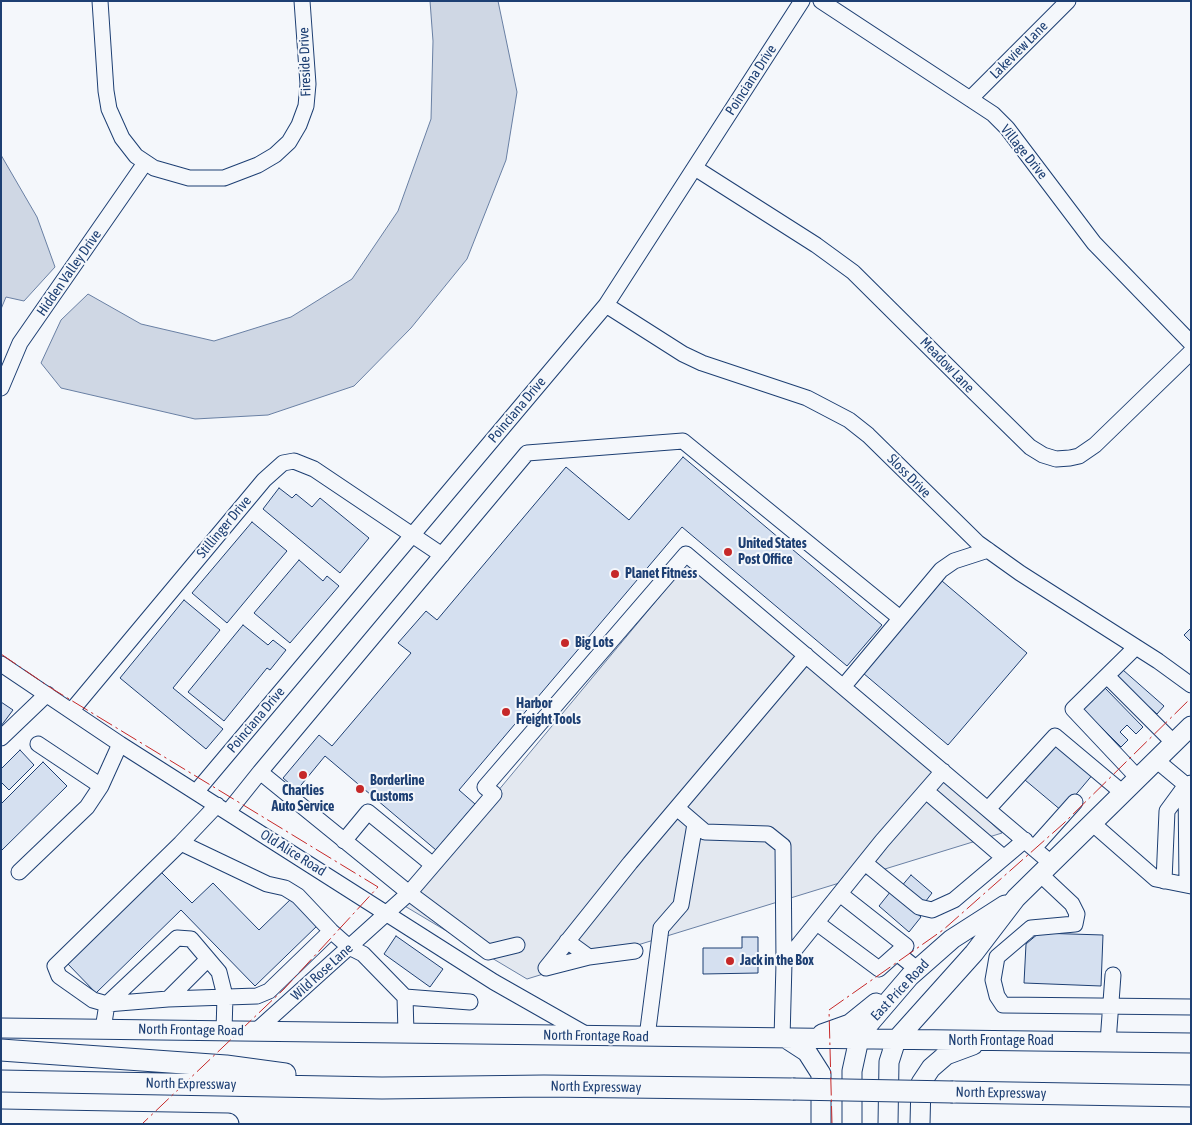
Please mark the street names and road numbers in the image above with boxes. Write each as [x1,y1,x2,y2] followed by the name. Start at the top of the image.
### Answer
[987,18,1051,82] street label: Lakeview Lane
[295,27,315,97] street label: Fireside Drive
[722,42,780,118] street label: Poinciana Drive
[997,121,1051,183] street label: Village Drive
[33,227,105,319] street label: Hidden Valley Drive
[916,334,978,396] street label: Meadow Lane
[485,374,549,446] street label: Poinciana Drive
[884,451,934,501] street label: Sloss Drive
[193,493,255,561] street label: Stillinger Drive
[224,684,288,756] street label: Poinciana Drive
[257,826,329,880] street label: Old Alice Road
[288,940,356,1004] street label: Wild Rose Lane
[867,956,933,1024] street label: East Price Road
[138,1021,244,1039] street label: North Frontage Road
[543,1027,649,1045] street label: North Frontage Road
[948,1033,1054,1049] street label: North Frontage Road
[146,1075,236,1093] street label: North Expressway
[551,1078,641,1096] street label: North Expressway
[956,1084,1046,1102] street label: North Expressway

